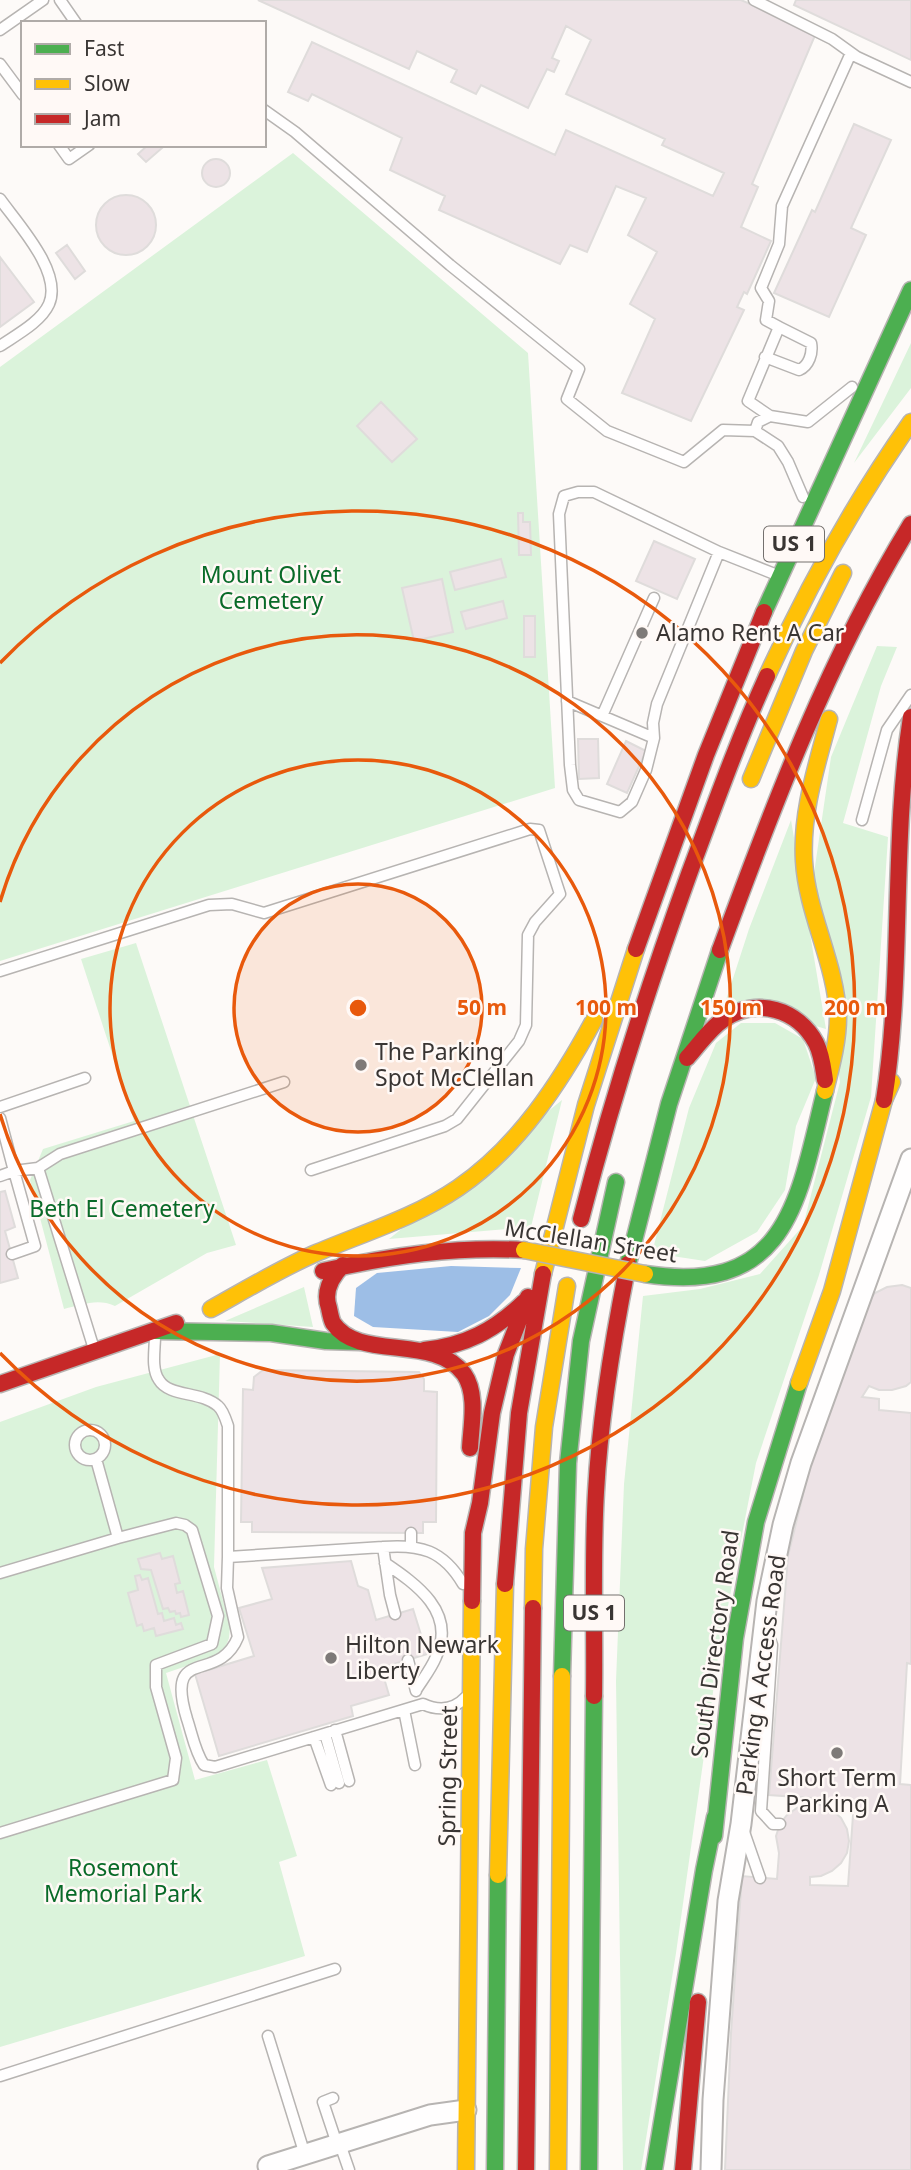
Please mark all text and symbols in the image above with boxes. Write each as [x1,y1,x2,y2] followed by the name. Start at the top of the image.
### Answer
[21,21,266,147] legend
[84,34,125,62] text: Fast
[84,69,130,97] text: Slow
[82,104,121,132] text: Jam
[764,526,824,562] road number: US 1
[201,558,341,616] park label: Mount Olivet Cemetery
[656,616,845,648] place label: Alamo Rent A Car
[634,625,650,641] marker: Alamo Rent A Car
[457,993,507,1021] text: 50 m
[575,993,637,1021] text: 100 m
[700,993,762,1021] text: 150 m
[824,993,886,1021] text: 200 m
[346,996,370,1020] centre of rings
[375,1035,534,1093] place label: The Parking Spot McClellan
[353,1057,369,1073] marker: The Parking Spot McClellan
[29,1192,215,1224] park label: Beth El Cemetery
[502,1211,680,1269] street label: McClellan Street
[682,1528,746,1760] street label: South Directory Road
[727,1553,793,1797] street label: Parking A Access Road
[564,1596,624,1630] road number: US 1
[345,1628,500,1686] place label: Hilton Newark Liberty
[323,1650,339,1666] marker: Hilton Newark Liberty
[430,1705,464,1847] street label: Spring Street
[829,1745,845,1761] marker: Short Term Parking A
[777,1761,897,1819] place label: Short Term Parking A
[44,1851,203,1909] park label: Rosemont Memorial Park

